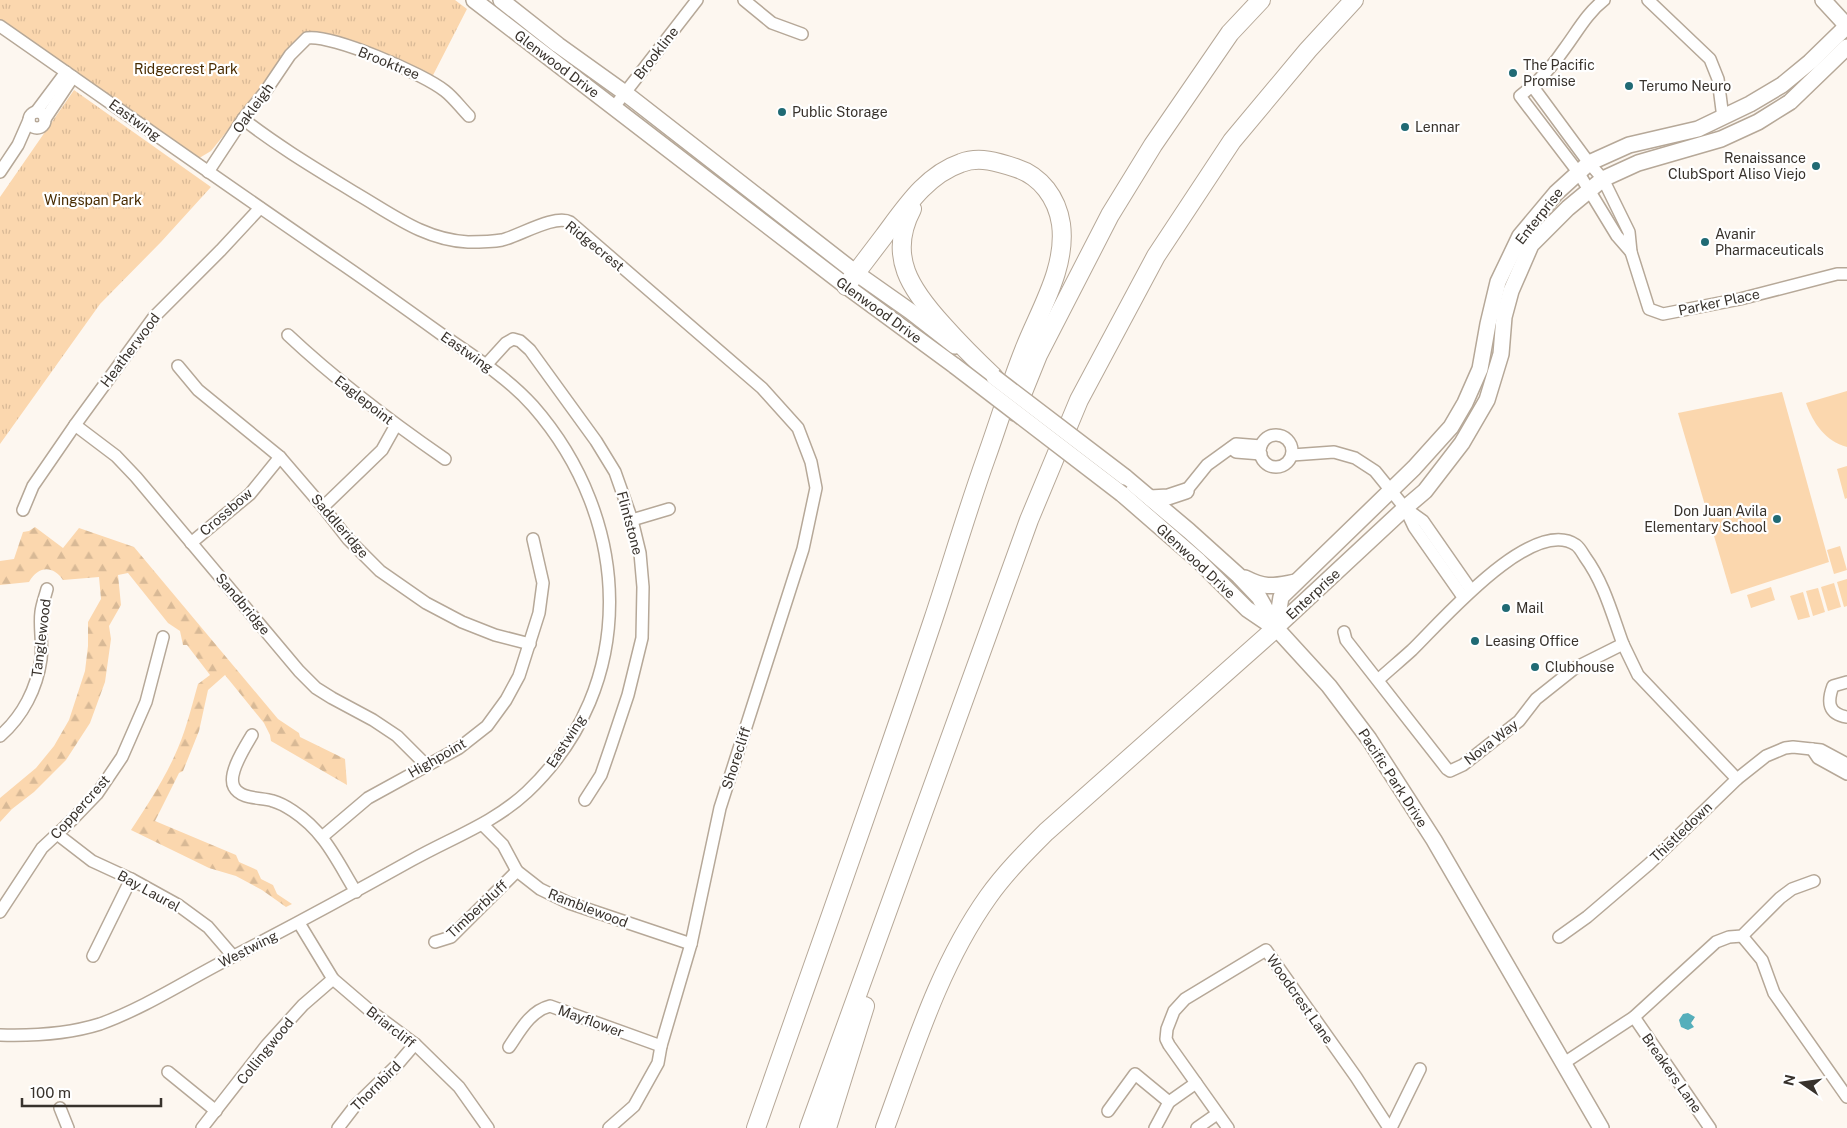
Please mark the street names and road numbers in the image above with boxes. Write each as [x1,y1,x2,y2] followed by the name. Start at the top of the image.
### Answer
[631,24,681,82] street label: Brookline
[512,27,603,101] street label: Glenwood Drive
[356,43,422,83] street label: Brooktree
[230,80,276,136] street label: Oakleigh
[106,96,164,144] street label: Eastwing
[1512,185,1566,247] street label: Enterprise
[562,218,628,274] street label: Ridgecrest
[833,274,925,346] street label: Glenwood Drive
[1677,286,1761,318] street label: Parker Place
[97,310,163,390] street label: Heatherwood
[438,328,496,376] street label: Eastwing
[332,372,396,428] street label: Eaglepoint
[197,485,255,539] street label: Crossbow
[614,489,646,557] street label: Flintstone
[308,491,372,561] street label: Saddleridge
[1153,520,1239,602] street label: Glenwood Drive
[1283,565,1343,623] street label: Enterprise
[213,570,273,638] street label: Sandbridge
[28,598,54,678] street label: Tanglewood
[543,711,589,770] street label: Eastwing
[1461,716,1521,768] street label: Nova Way
[718,724,754,791] street label: Shorecliff
[1355,726,1431,830] street label: Pacific Park Drive
[405,735,469,781] street label: Highpoint
[47,772,113,842] street label: Coppercrest
[1647,799,1715,865] street label: Thistledown
[115,867,183,915] street label: Bay Laurel
[443,877,511,941] street label: Timberbluff
[546,885,630,931] street label: Ramblewood
[216,927,281,971] street label: Westwing
[1263,951,1337,1047] street label: Woodcrest Lane
[556,1002,626,1040] street label: Mayflower
[363,1003,419,1051] street label: Briarcliff
[233,1014,297,1088] street label: Collingwood
[1639,1030,1705,1116] street label: Breakers Lane
[348,1058,404,1114] street label: Thornbird

